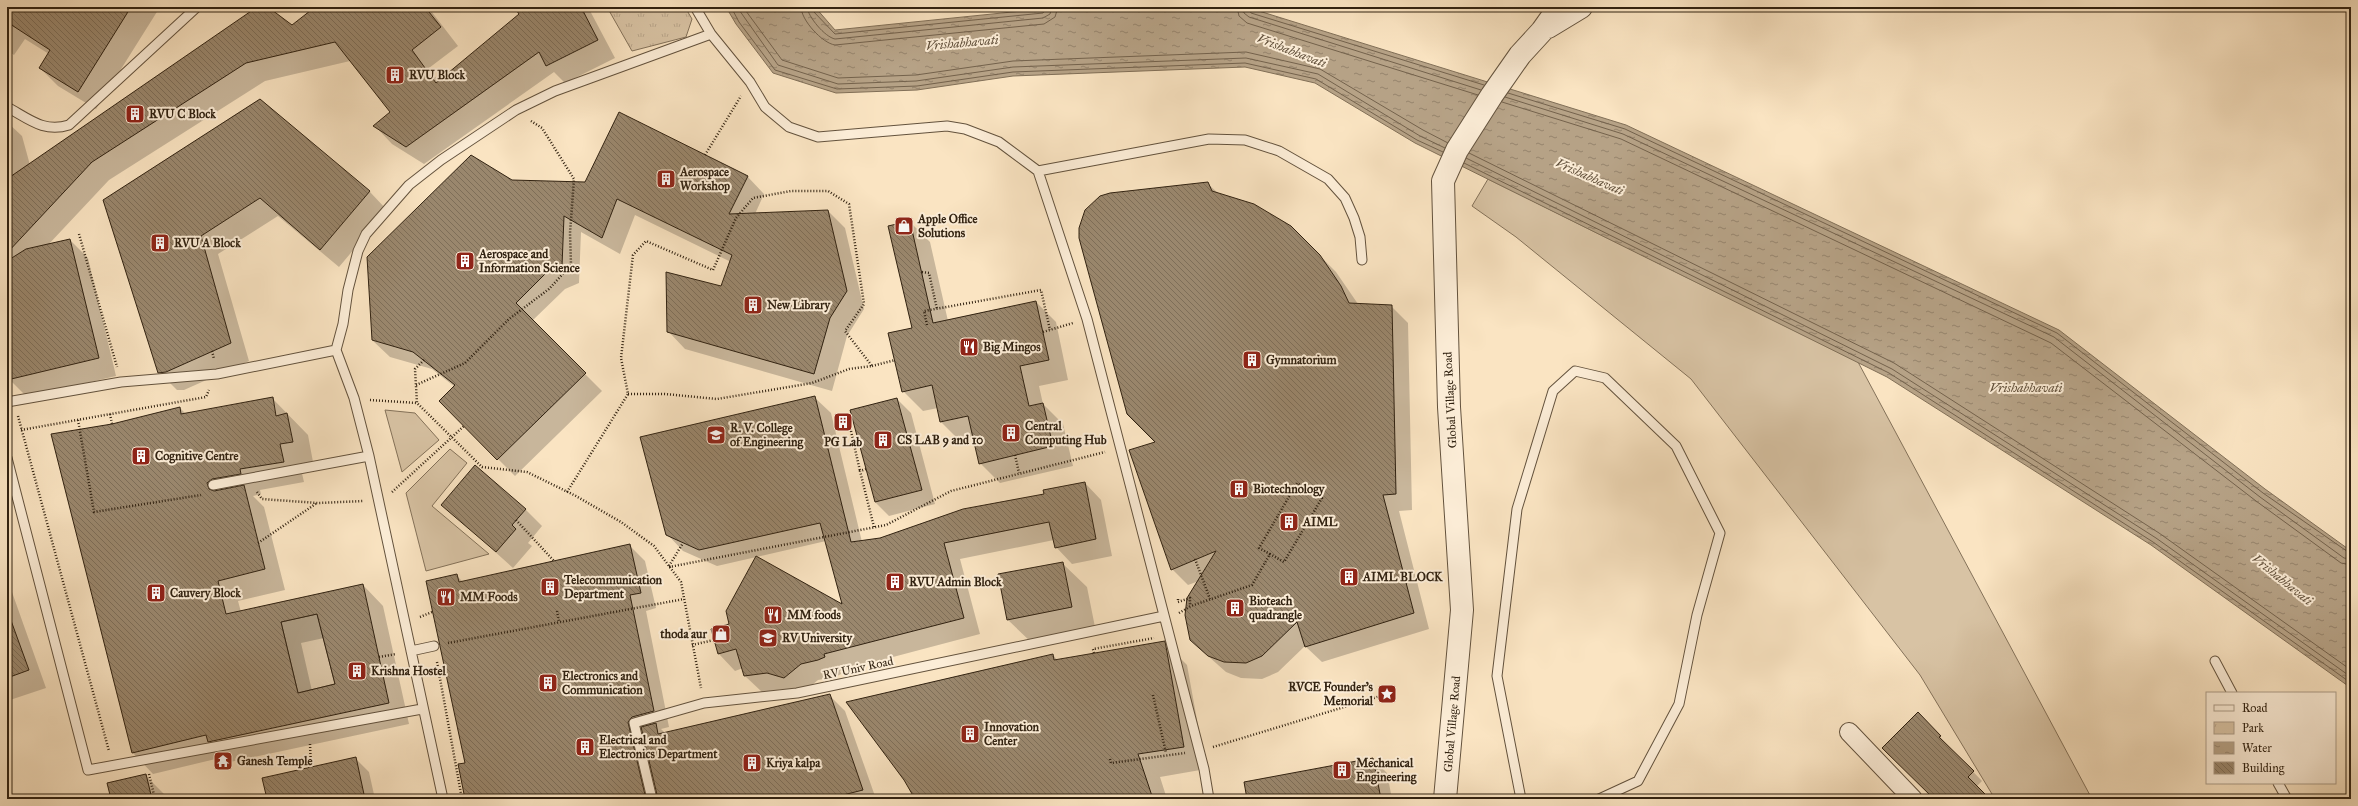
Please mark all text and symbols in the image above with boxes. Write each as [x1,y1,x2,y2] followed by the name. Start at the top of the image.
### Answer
[1255,30,1329,72] water label: Vrishabhavati
[925,32,999,54] water label: Vrishabhavati
[384,64,406,86] building icon: RVU Block
[409,68,466,82] place label: RVU Block
[124,103,146,125] building icon: RVU C Block
[149,107,216,121] place label: RVU C Block
[1553,155,1626,199] water label: Vrishabhavati
[679,165,730,194] place label: Aerospace Workshop
[655,168,677,190] building icon: Aerospace Workshop
[917,212,978,240] place label: Apple Office Solutions
[893,215,915,237] shop icon: Apple Office Solutions
[149,232,171,254] building icon: RVU A Block
[174,236,241,250] place label: RVU A Block
[478,247,580,275] place label: Aerospace and Information Science
[454,250,476,272] building icon: Aerospace and Information Science
[742,294,764,316] building icon: New Library
[767,298,831,313] place label: New Library
[958,336,980,358] restaurant icon: Big Mingos
[983,340,1041,355] place label: Big Mingos
[1241,349,1263,371] building icon: Gymnatorium
[1440,351,1461,449] street label: Global Village Road
[1266,353,1338,368] place label: Gymnatorium
[1990,380,2063,396] water label: Vrishabhavati
[832,411,854,433] building icon: PG Lab
[1025,419,1107,448] place label: Central Computing Hub
[730,421,803,450] place label: R. V. College of Engineering
[1000,422,1022,444] building icon: Central Computing Hub
[705,424,727,446] school or university icon: R. V. College of Engineering
[872,429,894,451] building icon: CS LAB 9 and 10
[897,433,983,448] place label: CS LAB 9 and 10
[824,435,862,449] place label: PG Lab
[130,445,152,467] building icon: Cognitive Centre
[155,449,239,464] place label: Cognitive Centre
[1228,478,1250,500] building icon: Biotechnology
[1253,482,1326,497] place label: Biotechnology
[1278,511,1300,533] building icon: AIML
[1302,515,1338,529] place label: AIML
[2249,551,2316,609] water label: Vrishabhavati
[1338,566,1360,588] building icon: AIML BLOCK
[1362,570,1443,584] place label: AIML BLOCK
[884,571,906,593] building icon: RVU Admin Block
[563,573,663,602] place label: Telecommunication Department
[909,575,1002,589] place label: RVU Admin Block
[539,576,561,598] building icon: Telecommunication Department
[145,582,167,604] building icon: Cauvery Block
[170,586,241,601] place label: Cauvery Block
[435,586,457,608] restaurant icon: MM Foods
[460,590,518,604] place label: MM Foods
[1249,594,1302,623] place label: Bioteach quadrangle
[1224,597,1246,619] building icon: Bioteach quadrangle
[762,604,784,626] restaurant icon: MM foods
[787,608,842,622] place label: MM foods
[710,623,732,645] shop icon: thoda aur
[659,627,707,641] place label: thoda aur
[757,627,779,649] school or university icon: RV University
[782,631,854,646] place label: RV University
[822,654,894,682] street label: RV Univ Road
[346,660,368,682] building icon: Krishna Hostel
[371,664,446,678] place label: Krishna Hostel
[562,669,643,697] place label: Electronics and Communication
[537,672,559,694] building icon: Electronics and Communication
[1441,675,1464,773] street label: Global Village Road
[1288,680,1374,708] place label: RVCE Founder's Memorial
[1376,683,1398,705] place icon: RVCE Founder's Memorial
[2206,692,2336,784] legend
[2242,701,2268,715] text: Road
[984,720,1040,748] place label: Innovation Center
[2242,721,2264,735] text: Park
[959,723,981,745] building icon: Innovation Center
[599,733,718,762] place label: Electrical and Electronics Department
[574,736,596,758] building icon: Electrical and Electronics Department
[2242,741,2272,755] text: Water
[212,750,234,772] temple icon: Ganesh Temple
[741,752,763,774] building icon: Kriya kalpa
[237,754,312,769] place label: Ganesh Temple
[766,756,821,771] place label: Kriya kalpa
[1356,756,1417,785] place label: Mechanical Engineering
[1331,759,1353,781] building icon: Mechanical Engineering
[2242,761,2285,776] text: Building

